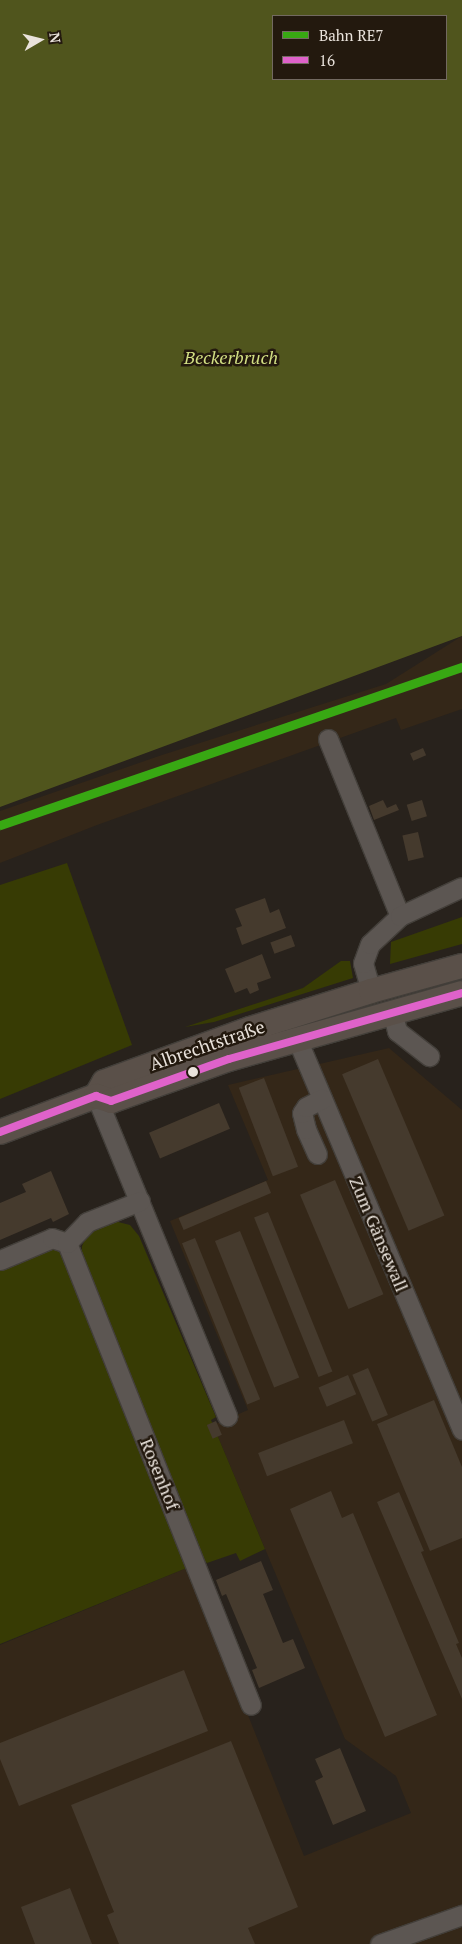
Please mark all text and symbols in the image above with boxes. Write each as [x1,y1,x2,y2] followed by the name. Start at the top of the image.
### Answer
[15,15,65,65] north arrow
[272,15,447,80] legend
[319,25,383,45] text: Bahn RE7
[45,31,65,44] text: N
[319,50,335,70] text: 16
[184,346,278,368] park label: Beckerbruch
[147,1015,267,1075] street label: Albrechtstraße
[188,1067,198,1077] unlabelled marker
[345,1173,413,1295] street label: Zum Gänsewall
[136,1435,184,1513] street label: Rosenhof

